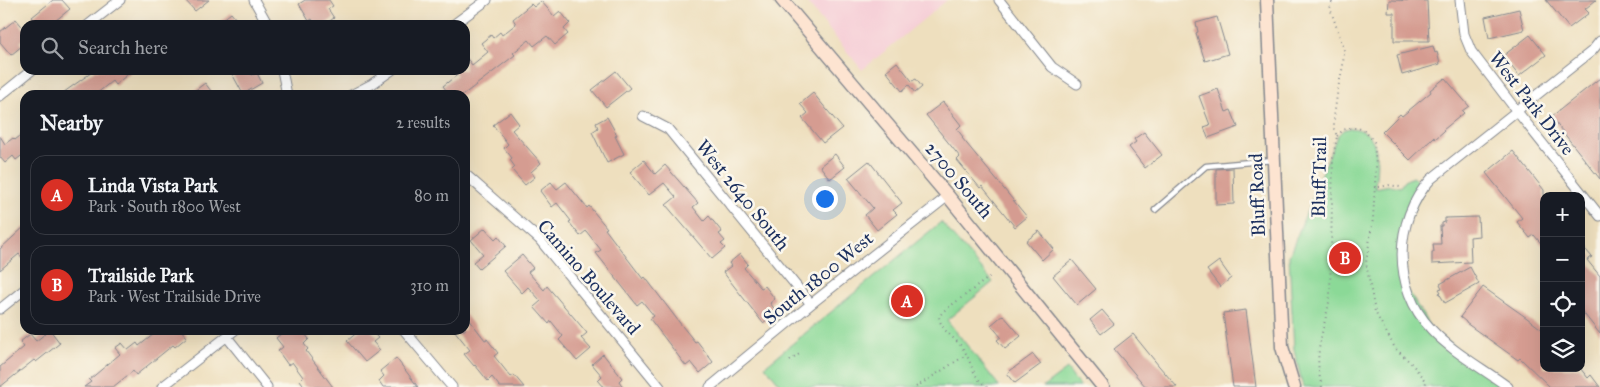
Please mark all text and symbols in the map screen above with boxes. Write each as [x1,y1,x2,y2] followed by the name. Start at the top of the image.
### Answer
[20,20,470,75] search box
[38,34,66,62] icon: search
[78,36,168,59] text: Search here
[1484,47,1580,160] street label: West Park Drive
[40,110,103,136] text: Nearby
[396,113,450,132] text: 2 results
[691,135,795,255] street label: West 2640 South
[1307,135,1331,218] street label: Bluff Trail
[920,137,998,223] street label: 2700 South
[1244,152,1270,237] street label: Bluff Road
[88,174,218,197] text: Linda Vista Park
[52,186,62,205] text: A
[414,186,449,205] text: 80 m
[812,186,838,212] your location
[1540,192,1585,372] map controls
[1540,192,1585,237] button: +
[88,197,241,216] text: Park · South 1800 West
[533,215,646,340] street label: Camino Boulevard
[758,226,878,329] street label: South 1800 West
[1540,237,1585,282] button: −
[1329,239,1361,277] pin: B
[88,264,194,287] text: Trailside Park
[52,276,62,295] text: B
[410,276,449,295] text: 310 m
[891,282,923,320] pin: A
[1540,282,1585,327] button: locate
[88,287,261,306] text: Park · West Trailside Drive
[1540,327,1585,372] button: layers

